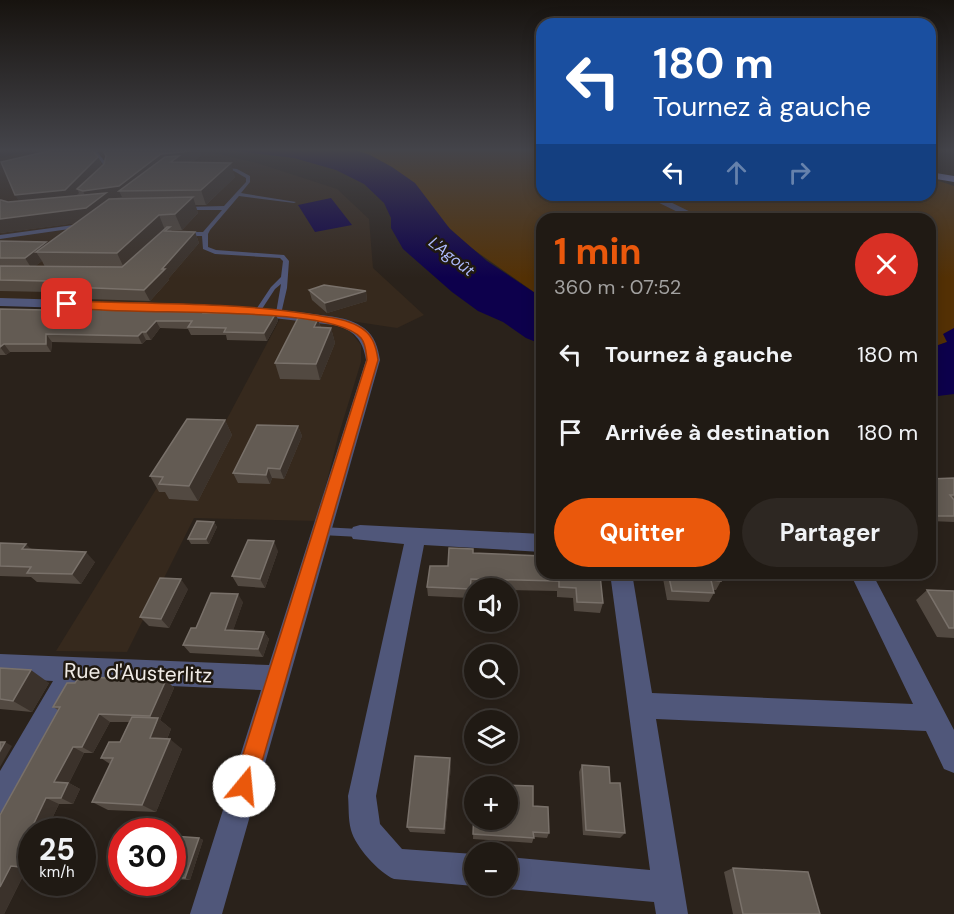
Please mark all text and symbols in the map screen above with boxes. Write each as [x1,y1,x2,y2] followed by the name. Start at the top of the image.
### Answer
[653,36,774,91] text: 180 m
[554,42,632,120] icon: left
[653,89,871,124] text: Tournez à gauche
[657,156,690,189] icon: left
[720,156,753,189] icon: ahead
[783,156,816,189] icon: right
[554,228,642,275] text: 1 min
[424,232,480,281] water label: L'Agoût
[855,233,918,296] button: close
[554,274,681,300] text: 360 m · 07:52
[41,278,92,329] pin
[50,287,83,320] icon: arrive
[554,338,587,371] icon: left
[605,340,793,369] text: Tournez à gauche
[857,340,918,369] text: 180 m
[554,416,587,449] icon: arrive
[605,418,830,447] text: Arrivée à destination
[857,418,918,447] text: 180 m
[554,498,730,567] button: Quitter
[742,498,918,567] button: Partager
[464,578,518,896] map controls
[464,578,518,632] button: sound
[464,644,518,698] button: search
[63,656,213,690] street label: Rue d'Austerlitz
[464,710,518,764] button: layers
[212,754,276,818] position arrow
[464,776,518,830] button: +
[108,818,186,896] speed limit sign: 30
[39,830,75,869] text: 25
[464,842,518,896] button: −
[39,862,75,882] text: km/h

